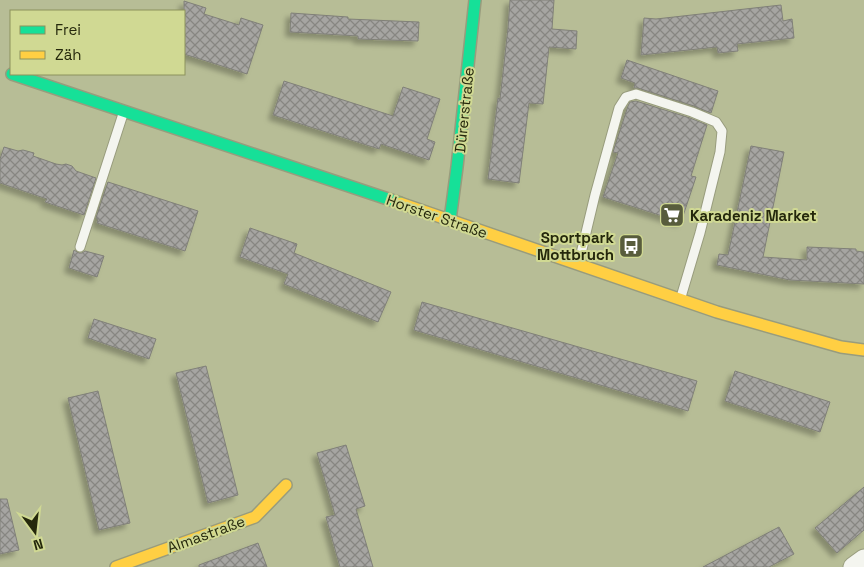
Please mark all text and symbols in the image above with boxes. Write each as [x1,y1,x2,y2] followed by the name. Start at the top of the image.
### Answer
[10,10,185,75] legend
[55,20,81,39] text: Frei
[55,45,81,64] text: Zäh
[450,66,478,154] street label: Dürerstraße
[384,190,490,242] street label: Horster Straße
[659,202,685,228] supermarket icon: Karadeniz Market
[690,206,817,225] place label: Karadeniz Market
[537,228,615,264] place label: Sportpark Mottbruch
[618,233,644,259] bus stop icon: Sportpark Mottbruch
[10,507,60,557] north arrow
[164,511,248,557] street label: Almastraße
[31,535,45,554] text: N

